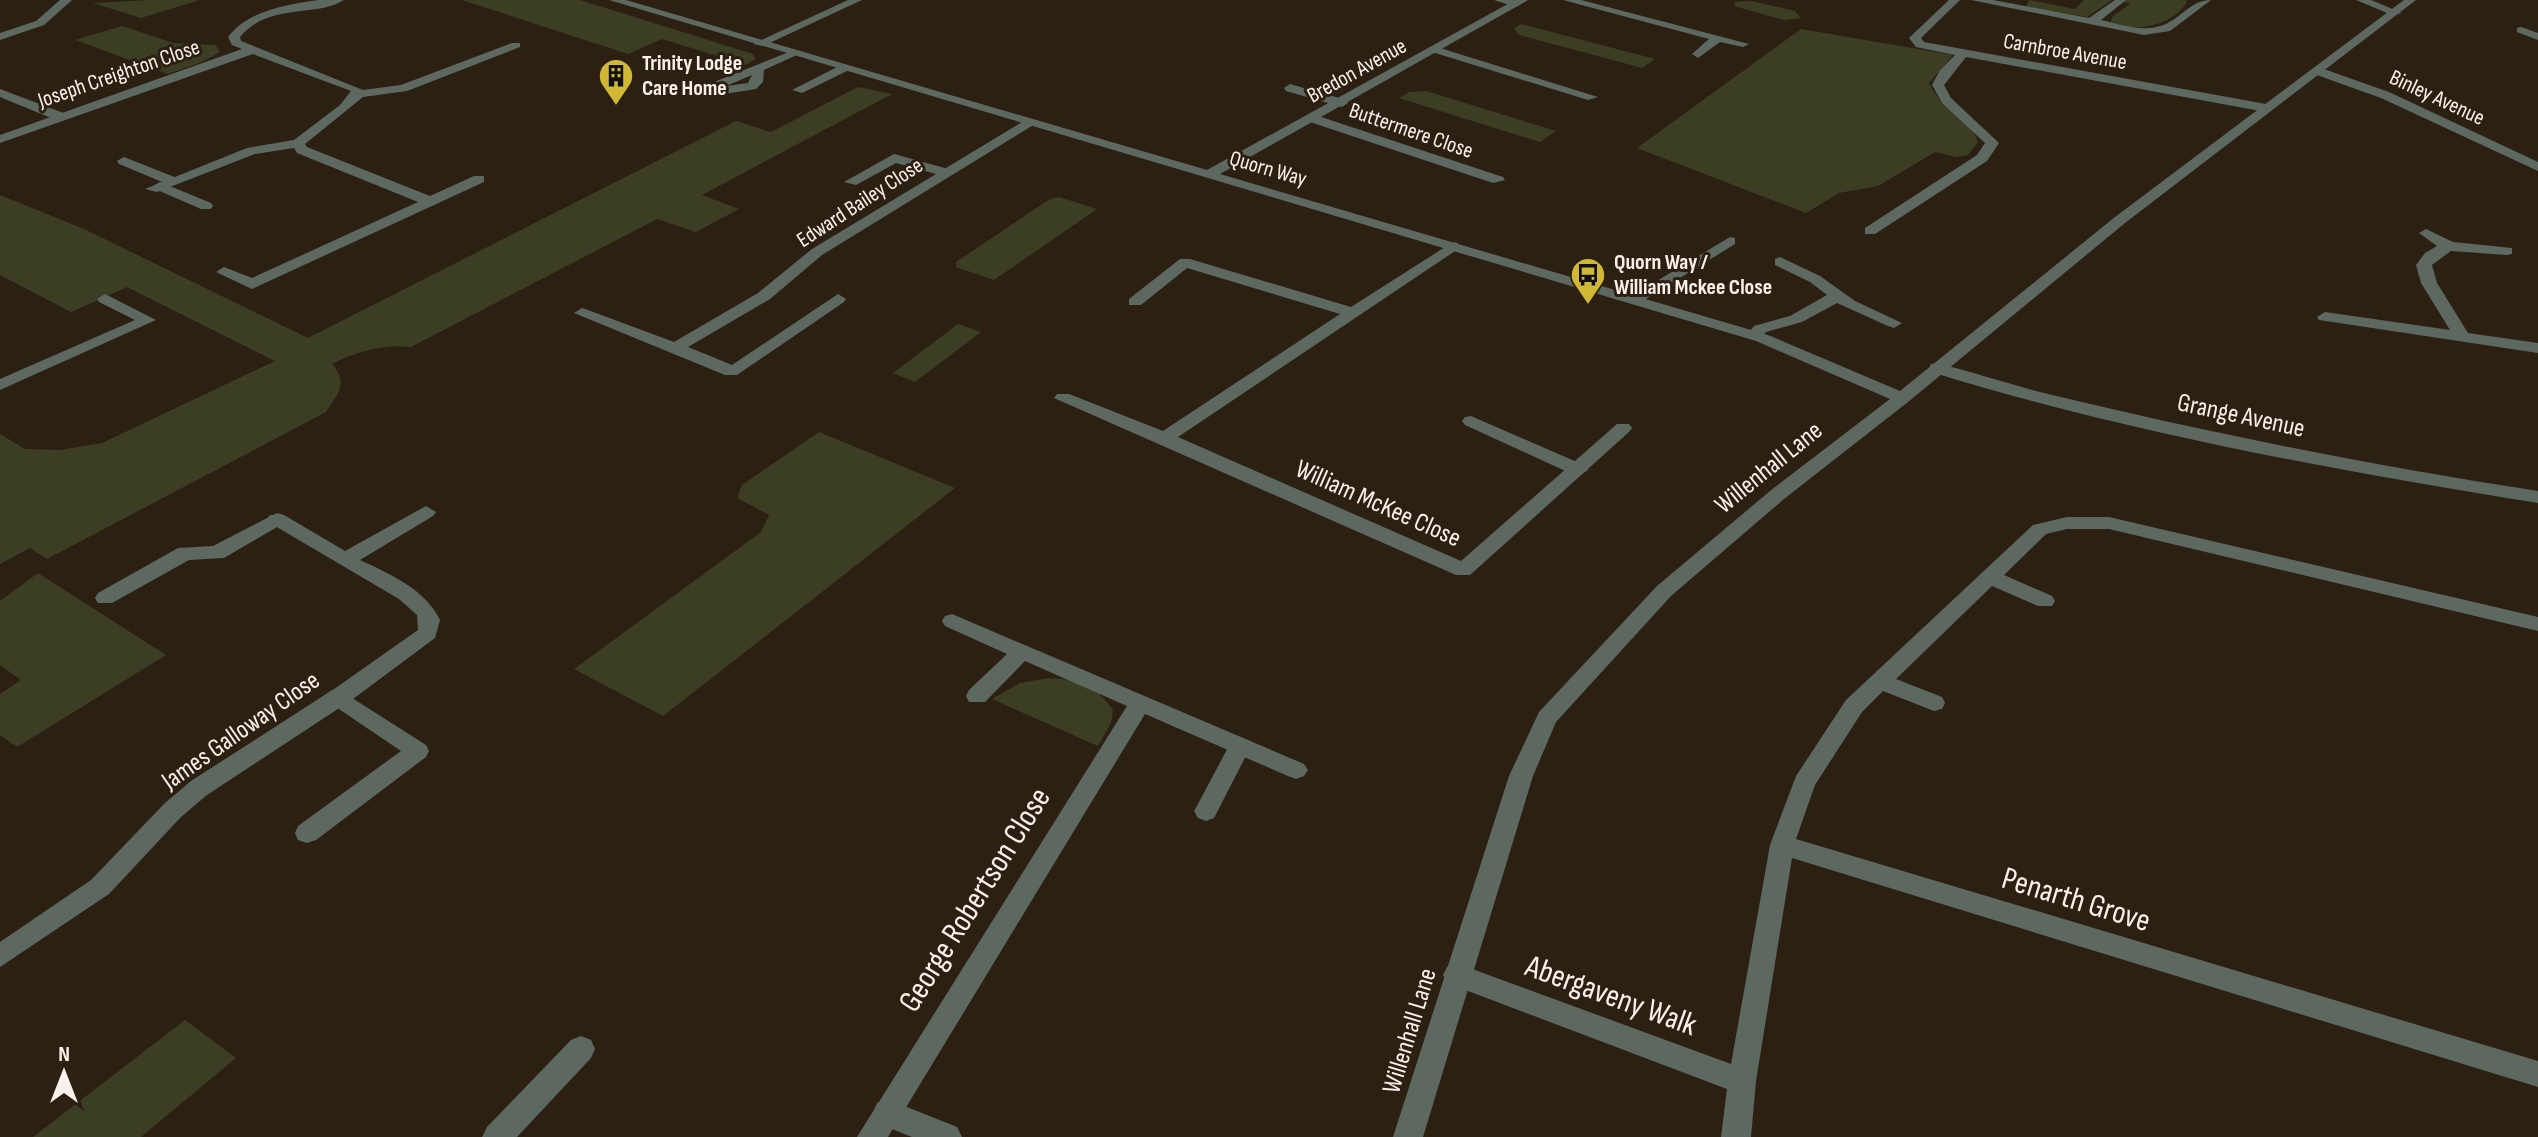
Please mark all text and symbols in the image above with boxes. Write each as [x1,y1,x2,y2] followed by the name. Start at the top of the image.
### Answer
[2001,28,2129,76] street label: Carnbroe Avenue
[1303,33,1411,109] street label: Bredon Avenue
[34,34,204,115] street label: Joseph Creighton Close
[642,50,742,102] place label: Trinity Lodge Care Home
[597,57,635,107] building icon: Trinity Lodge Care Home
[2385,64,2489,132] street label: Binley Avenue
[1345,97,1477,165] street label: Buttermere Close
[1226,145,1310,193] street label: Quorn Way
[792,152,928,254] street label: Edward Bailey Close
[1614,249,1772,301] place label: Quorn Way / William Mckee Close
[1569,256,1607,306] bus stop icon: Quorn Way / William Mckee Close
[2174,387,2308,445] street label: Grange Avenue
[1709,415,1829,521] street label: Willenhall Lane
[1290,454,1466,554] street label: William McKee Close
[155,665,326,797] street label: James Galloway Close
[890,781,1060,1019] street label: George Robertson Close
[1997,859,2155,941] street label: Penarth Grove
[1519,947,1702,1045] street label: Abergaveny Walk
[1376,965,1444,1097] street label: Willenhall Lane
[24,1033,104,1113] north arrow
[58,1041,70,1068] text: N

